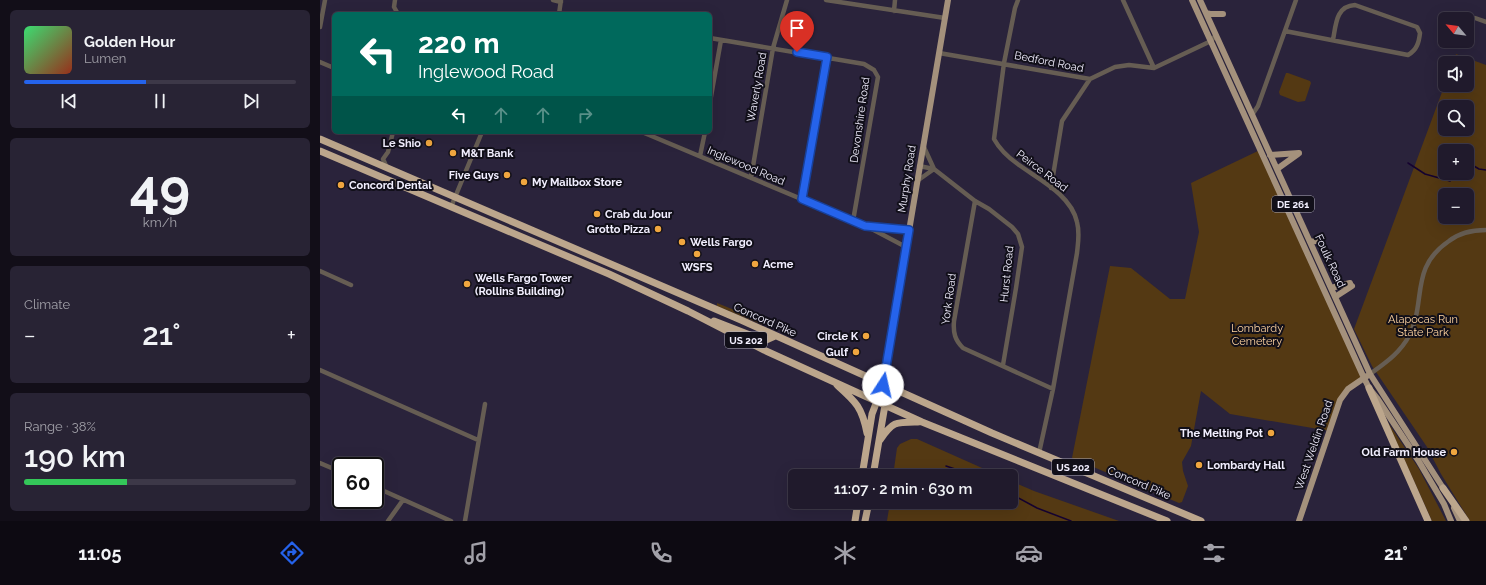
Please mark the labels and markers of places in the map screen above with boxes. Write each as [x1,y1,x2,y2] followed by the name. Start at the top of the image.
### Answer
[780,11,814,52] pin
[383,137,421,150] place label: Le Shio
[424,138,434,148] marker: Le Shio
[461,147,514,160] place label: M&T Bank
[448,148,458,158] marker: M&T Bank
[449,169,500,182] place label: Five Guys
[502,170,512,180] marker: Five Guys
[532,176,622,189] place label: My Mailbox Store
[519,177,529,187] marker: My Mailbox Store
[349,179,432,192] place label: Concord Dental
[336,180,346,190] marker: Concord Dental
[605,208,673,221] place label: Crab du Jour
[592,209,602,219] marker: Crab du Jour
[587,223,650,236] place label: Grotto Pizza
[653,224,663,234] marker: Grotto Pizza
[690,236,753,249] place label: Wells Fargo
[677,237,687,247] marker: Wells Fargo
[692,249,702,259] marker: WSFS
[763,258,794,271] place label: Acme
[750,259,760,269] marker: Acme
[681,261,713,274] place label: WSFS
[475,272,573,298] place label: Wells Fargo Tower (Rollins Building)
[462,279,472,289] marker: Wells Fargo Tower (Rollins Building)
[817,330,859,343] place label: Circle K
[861,331,871,341] marker: Circle K
[826,346,849,359] place label: Gulf
[851,347,861,357] marker: Gulf
[1180,427,1264,440] place label: The Melting Pot
[1266,428,1276,438] marker: The Melting Pot
[1362,446,1446,459] place label: Old Farm House
[1449,447,1459,457] marker: Old Farm House
[1207,459,1285,472] place label: Lombardy Hall
[1194,460,1204,470] marker: Lombardy Hall

